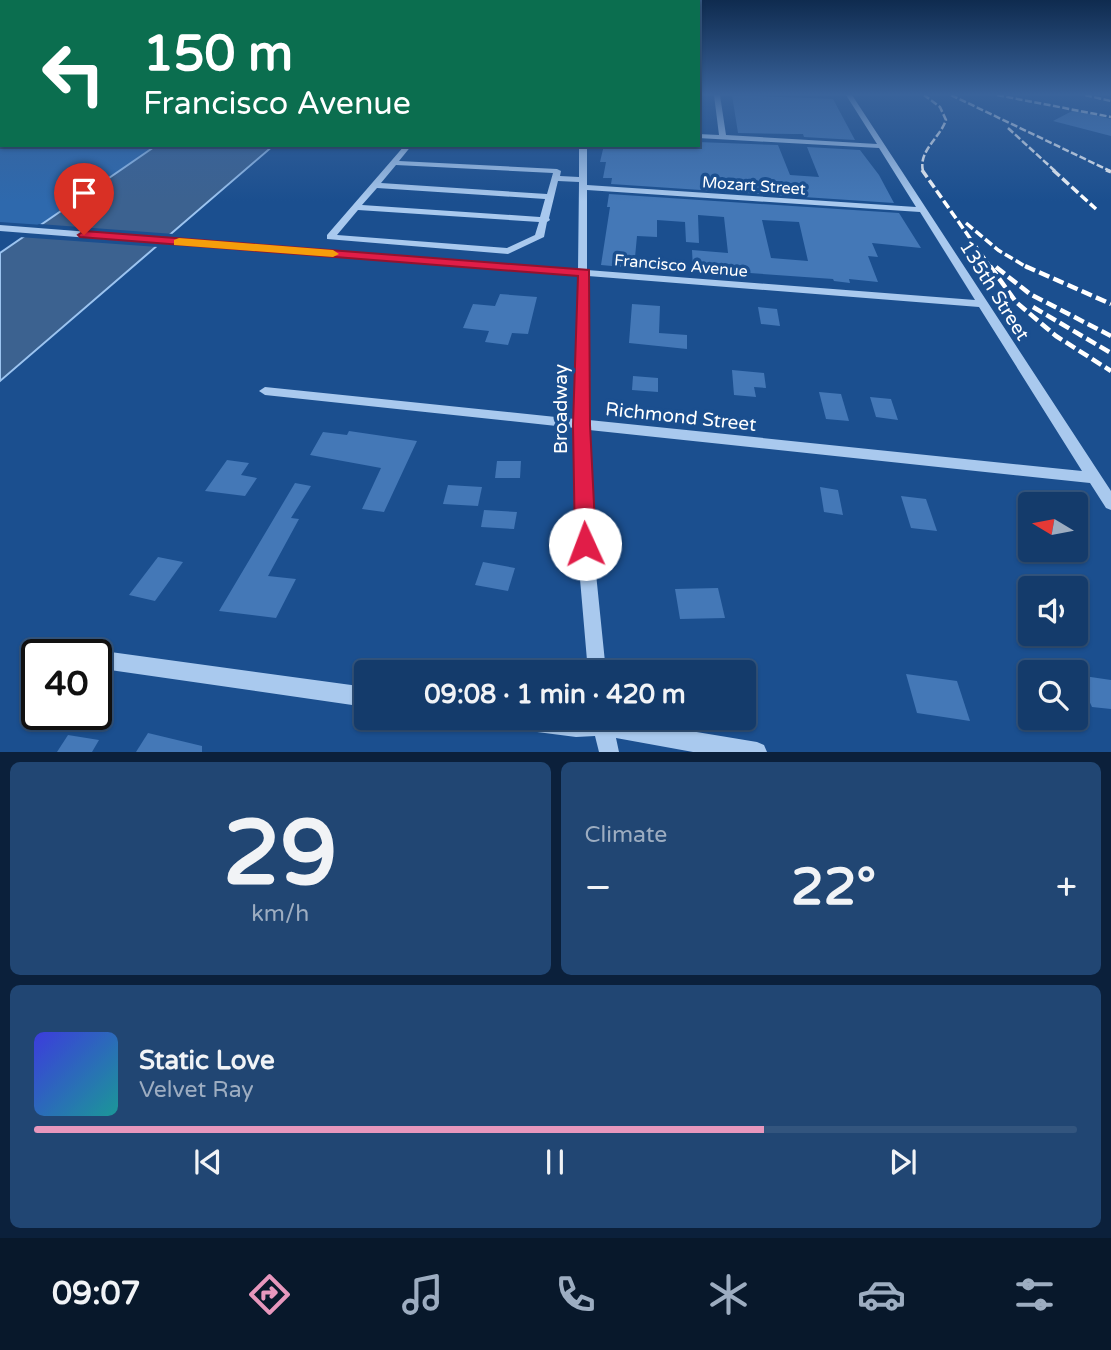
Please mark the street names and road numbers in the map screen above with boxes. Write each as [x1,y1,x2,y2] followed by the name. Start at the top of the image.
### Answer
[701,172,807,200] street label: Mozart Street
[955,236,1034,345] street label: 135th Street
[613,250,749,282] street label: Francisco Avenue
[550,364,572,454] street label: Broadway
[604,398,758,436] street label: Richmond Street

